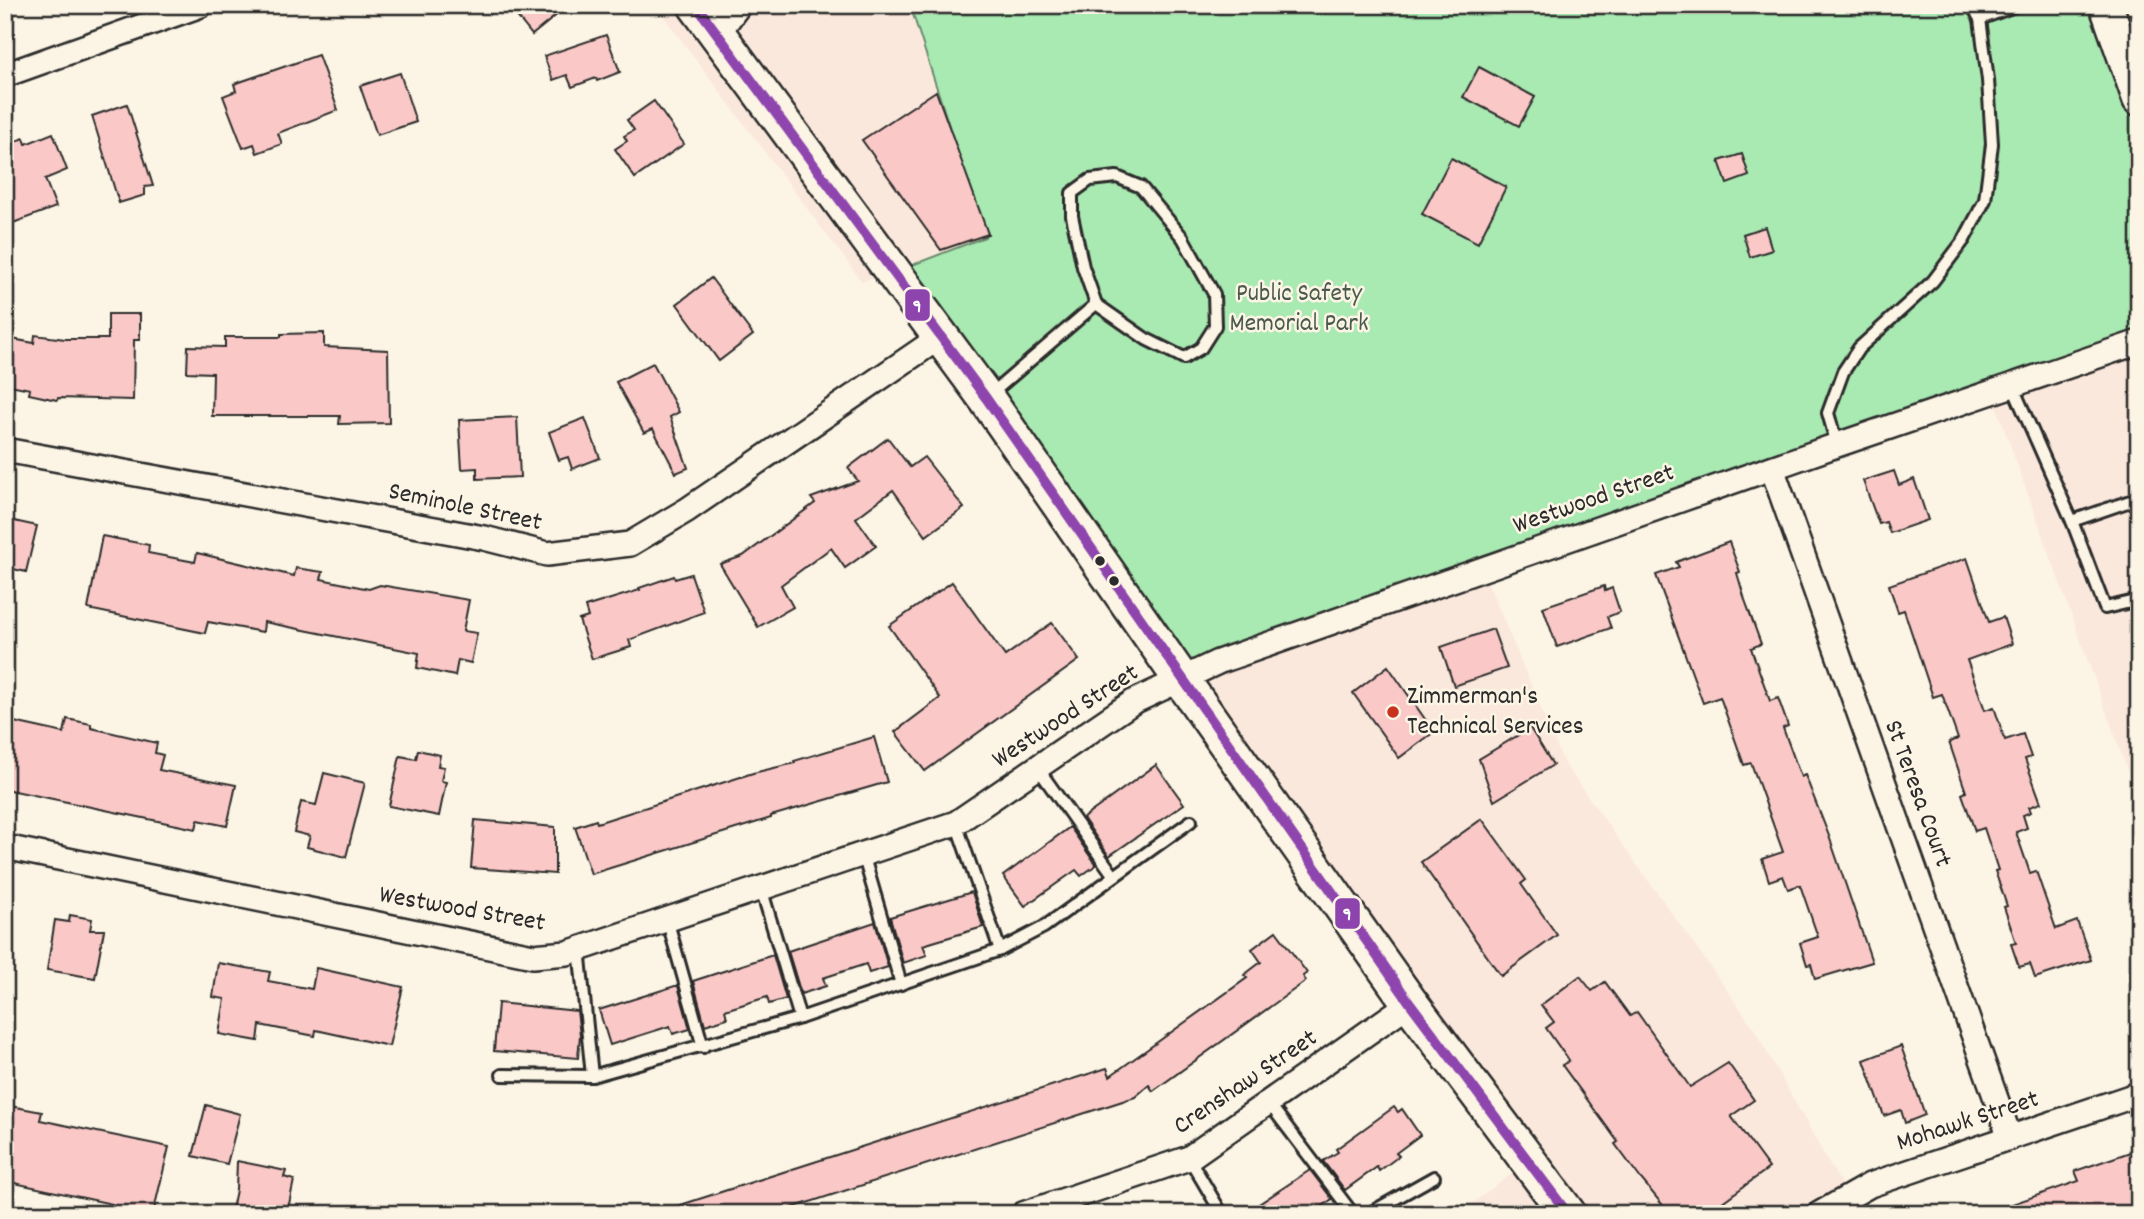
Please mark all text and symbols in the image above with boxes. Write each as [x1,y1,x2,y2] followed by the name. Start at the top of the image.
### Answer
[1229,276,1369,343] park label: Public Safety Memorial Park
[904,288,931,322] line badge: 9
[913,295,921,322] text: 9
[1508,455,1680,545] street label: Westwood Street
[385,474,545,542] street label: Seminole Street
[1093,554,1107,568] unlabelled marker
[1107,574,1121,588] unlabelled marker
[985,655,1147,778] street label: Westwood Street
[1407,679,1584,746] place label: Zimmerman's Technical Services
[1385,704,1401,720] marker: Zimmerman's Technical Services
[1873,715,1961,873] street label: St Teresa Court
[376,877,548,943] street label: Westwood Street
[1334,897,1361,930] line badge: 9
[1343,903,1351,930] text: 9
[1166,1021,1326,1145] street label: Crenshaw Street
[1892,1081,2044,1162] street label: Mohawk Street

